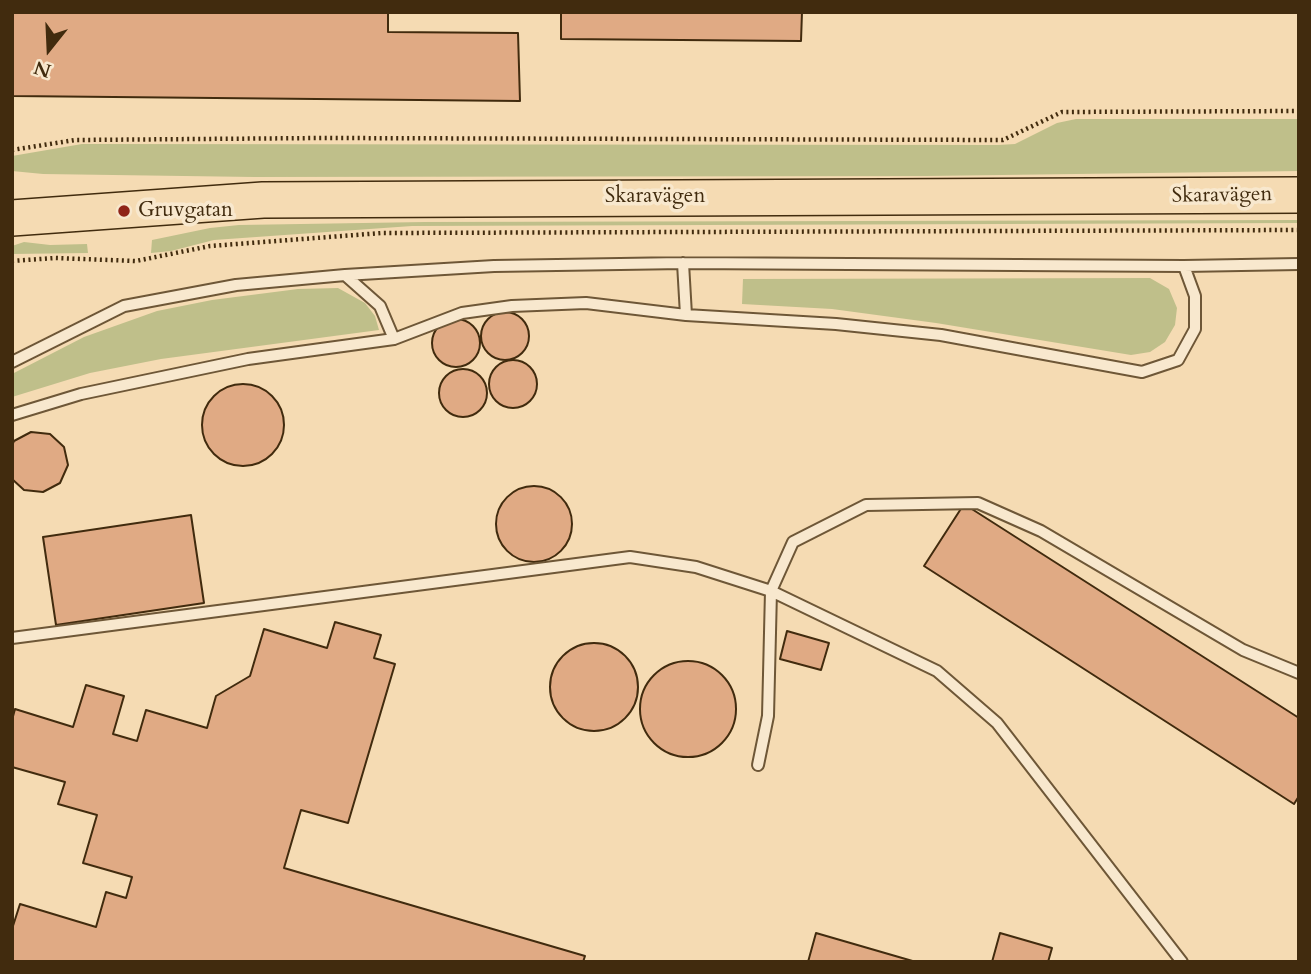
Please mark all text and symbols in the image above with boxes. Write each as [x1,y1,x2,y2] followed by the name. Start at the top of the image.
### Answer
[14,14,84,84] north arrow
[31,54,54,84] text: N
[1171,183,1273,209] street label: Skaravägen
[605,184,705,210] street label: Skaravägen
[138,198,233,224] place label: Gruvgatan
[116,203,132,219] marker: Gruvgatan

